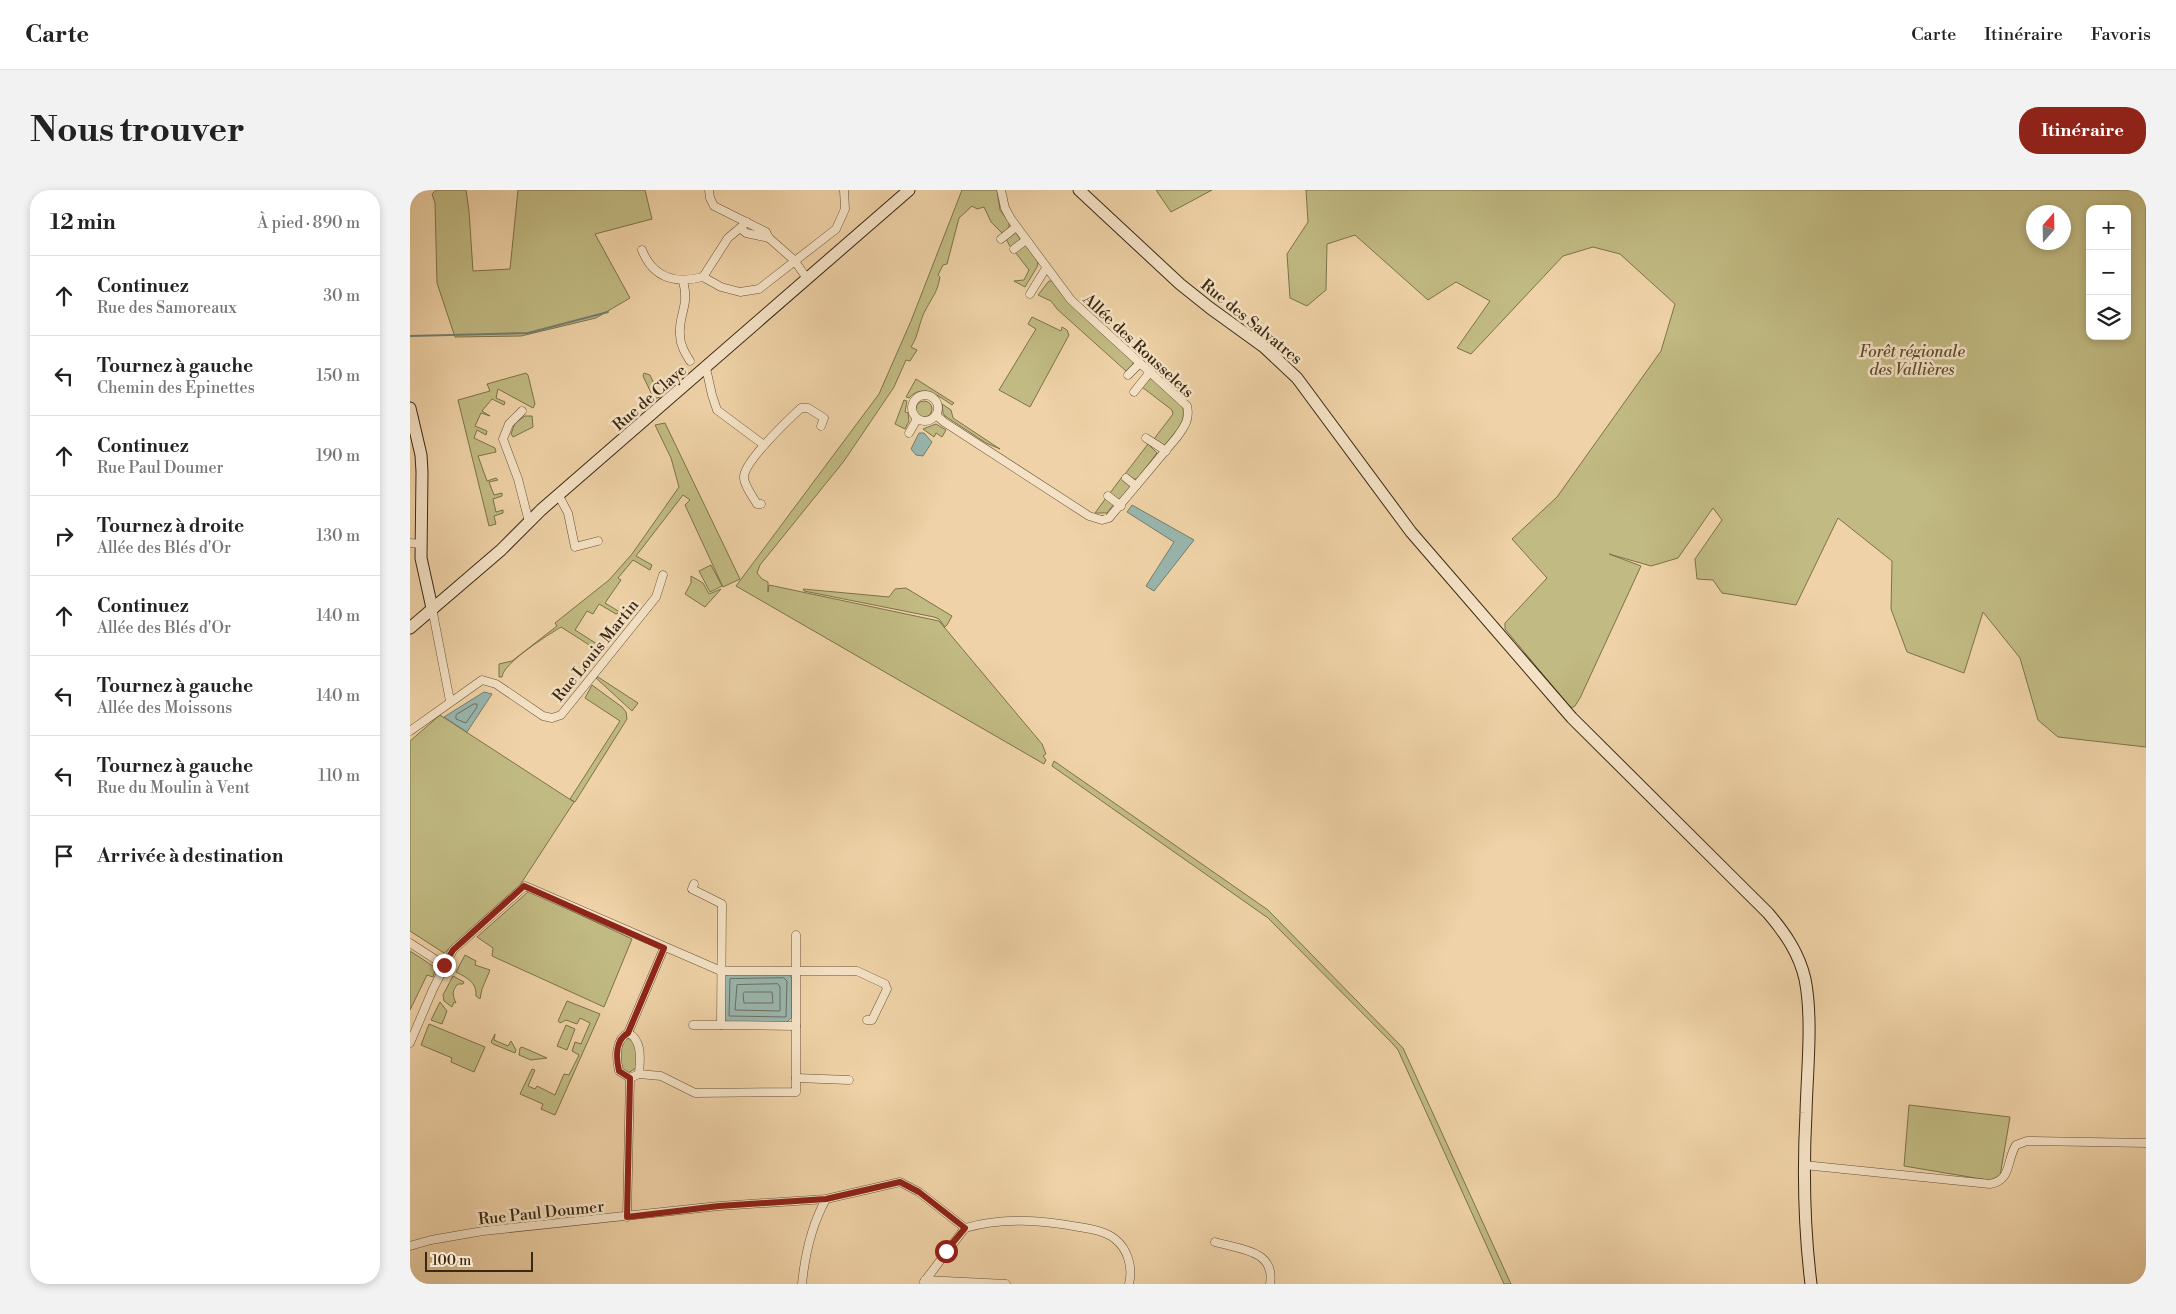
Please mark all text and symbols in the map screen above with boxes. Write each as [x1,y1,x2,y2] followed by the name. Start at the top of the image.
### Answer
[25,20,89,50] text: Carte
[1911,23,1956,46] text: Carte
[1984,23,2063,46] text: Itinéraire
[2091,23,2151,46] text: Favoris
[2019,107,2146,154] button: Itinéraire
[30,109,245,152] text: Nous trouver
[2026,205,2071,250] north arrow
[2086,205,2131,340] map controls
[2086,205,2131,250] button: +
[50,210,116,236] text: 12 min
[257,213,360,233] text: À pied · 890 m
[2086,250,2131,295] button: −
[97,274,189,298] text: Continuez
[1197,275,1306,369] street label: Rue des Salvatres
[50,282,78,310] icon: ahead
[323,286,360,306] text: 30 m
[1078,289,1198,402] street label: Allée des Rousselets
[2086,295,2131,340] button: layers
[97,298,237,318] text: Rue des Samoreaux
[1859,342,1966,380] park label: Forêt régionale des Vallières
[97,354,253,378] text: Tournez à gauche
[609,360,691,435] street label: Rue de Claye
[50,362,78,390] icon: left
[316,366,360,386] text: 150 m
[97,378,255,398] text: Chemin des Epinettes
[97,434,189,458] text: Continuez
[50,442,78,470] icon: ahead
[316,446,360,466] text: 190 m
[97,458,223,478] text: Rue Paul Doumer
[97,514,244,538] text: Tournez à droite
[50,522,78,550] icon: right
[316,526,360,546] text: 130 m
[97,538,231,558] text: Allée des Blés d'Or
[97,594,189,618] text: Continuez
[548,595,643,706] street label: Rue Louis Martin
[50,602,78,630] icon: ahead
[316,606,360,626] text: 140 m
[97,618,231,638] text: Allée des Blés d'Or
[97,674,253,698] text: Tournez à gauche
[50,682,78,710] icon: left
[316,686,360,706] text: 140 m
[97,698,232,718] text: Allée des Moissons
[97,754,253,778] text: Tournez à gauche
[50,762,78,790] icon: left
[318,766,360,786] text: 110 m
[97,778,250,798] text: Rue du Moulin à Vent
[50,842,78,870] icon: arrive
[97,844,283,868] text: Arrivée à destination
[433,954,456,977] route end
[477,1196,605,1230] street label: Rue Paul Doumer
[935,1240,958,1263] route start
[425,1249,532,1272] scale bar
[432,1252,471,1270] text: 100 m

